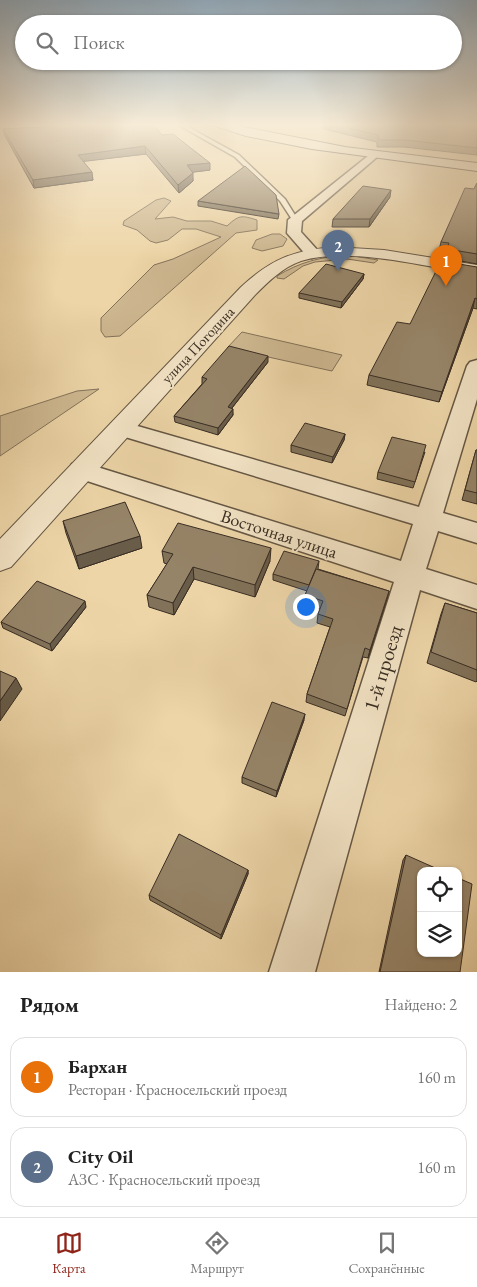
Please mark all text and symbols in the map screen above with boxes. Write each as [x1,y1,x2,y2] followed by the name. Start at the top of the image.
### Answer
[15,15,462,70] search box
[33,29,61,57] icon: search
[73,30,125,55] text: Поиск
[322,230,354,271] pin: 2
[430,245,462,286] pin: 1
[157,302,238,387] street label: улица Погодина
[218,504,341,563] street label: Восточная улица
[293,594,319,620] your location
[357,621,408,714] street label: 1-й проезд
[417,867,462,957] map controls
[417,867,462,912] button: locate
[417,912,462,957] button: layers
[20,991,79,1018] text: Рядом
[385,994,457,1015] text: Найдено: 2
[68,1054,127,1079] text: Бархан
[33,1067,41,1088] text: 1
[417,1067,456,1088] text: 160 m
[68,1079,287,1100] text: Ресторан · Красносельский проезд
[68,1144,133,1169] text: City Oil
[33,1157,41,1178] text: 2
[417,1157,456,1178] text: 160 m
[68,1169,260,1190] text: АЗС · Красносельский проезд
[52,1229,86,1277] tab: Карта
[190,1229,244,1277] tab: Маршрут
[348,1229,425,1277] tab: Сохранённые

